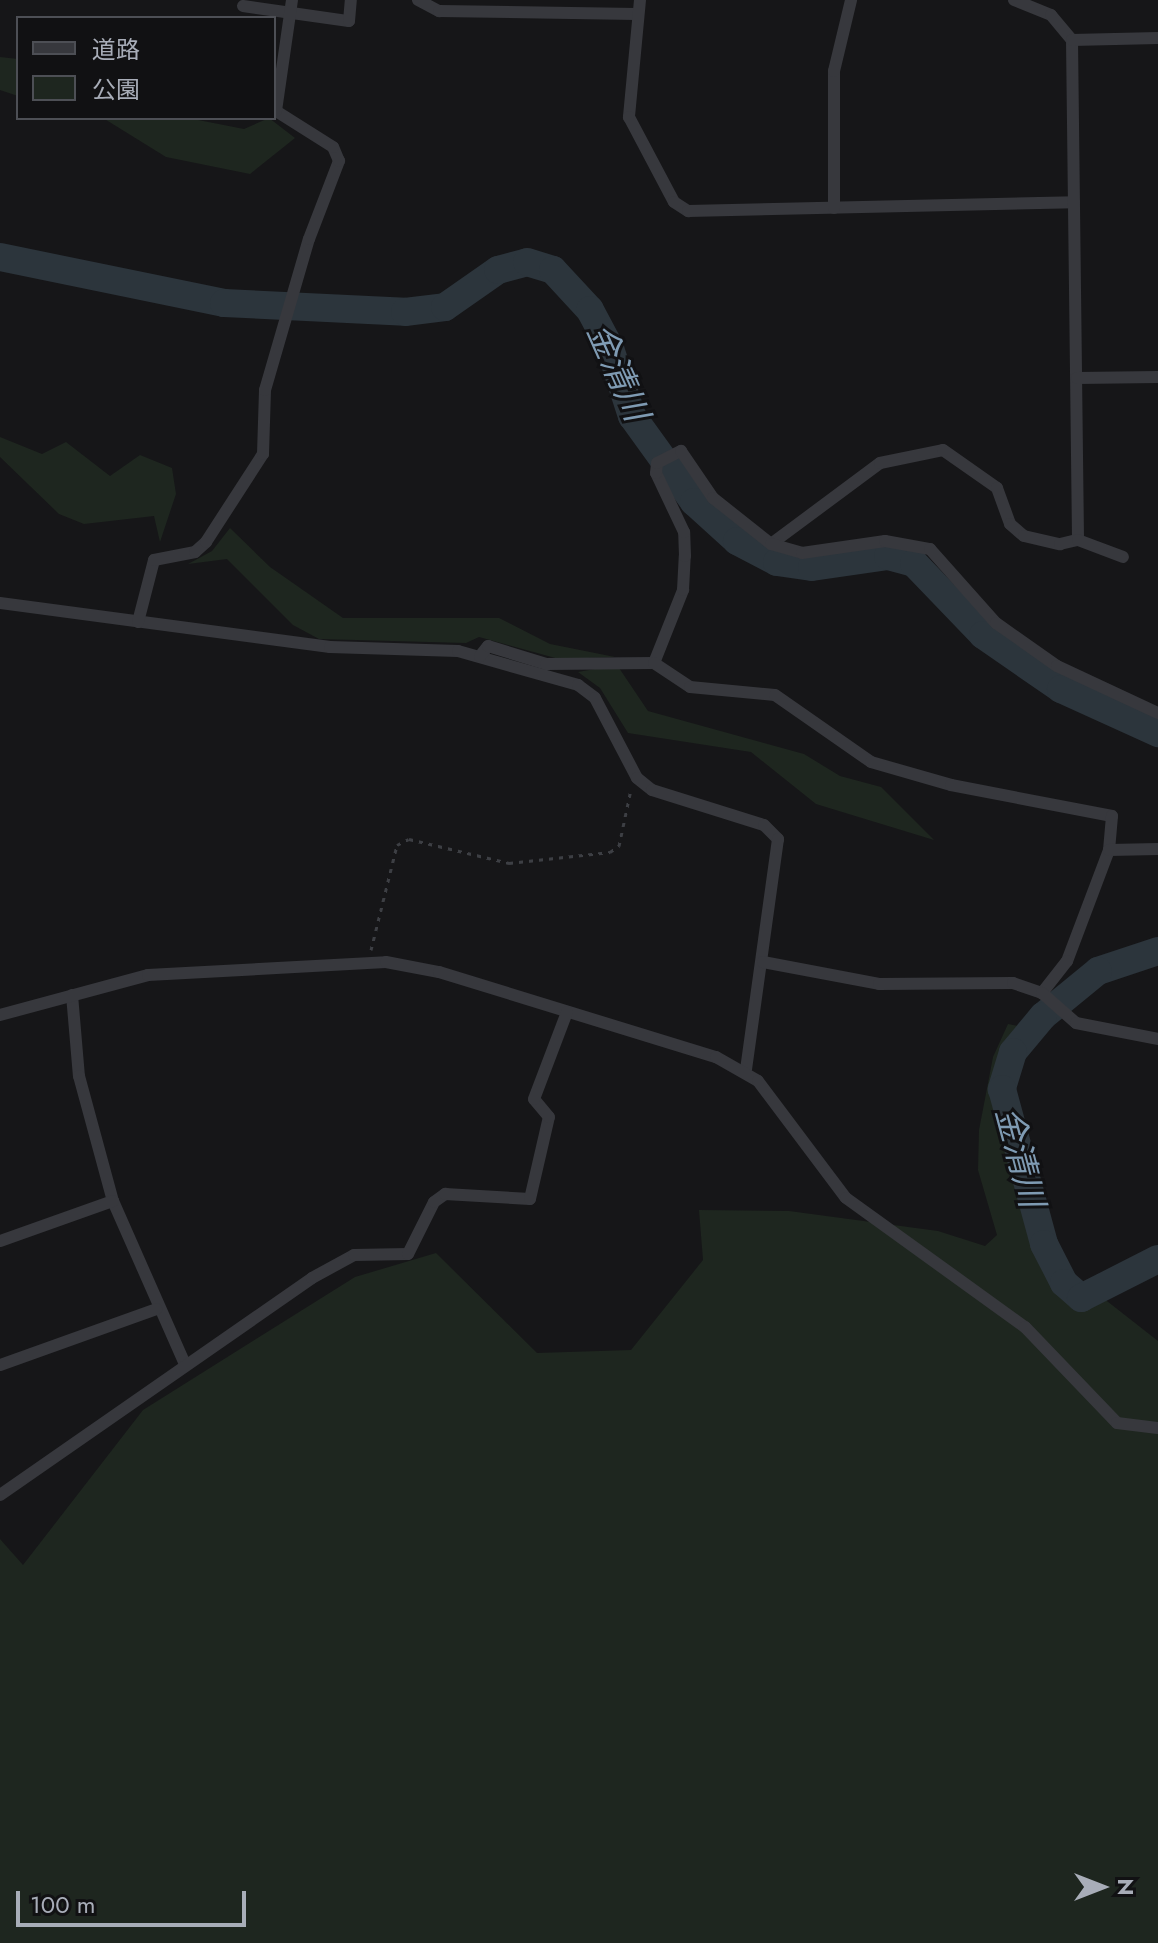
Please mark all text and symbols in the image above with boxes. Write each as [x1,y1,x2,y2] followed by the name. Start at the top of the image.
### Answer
[16,16,276,120] legend
[92,32,140,67] text: 道路
[92,72,140,107] text: 公園
[579,317,657,427] water label: 金清川
[987,1102,1053,1212] water label: 金清川
[1062,1847,1142,1927] north arrow
[20,1875,250,1925] scale bar
[1110,1878,1142,1896] text: N
[30,1887,96,1922] text: 100 m

